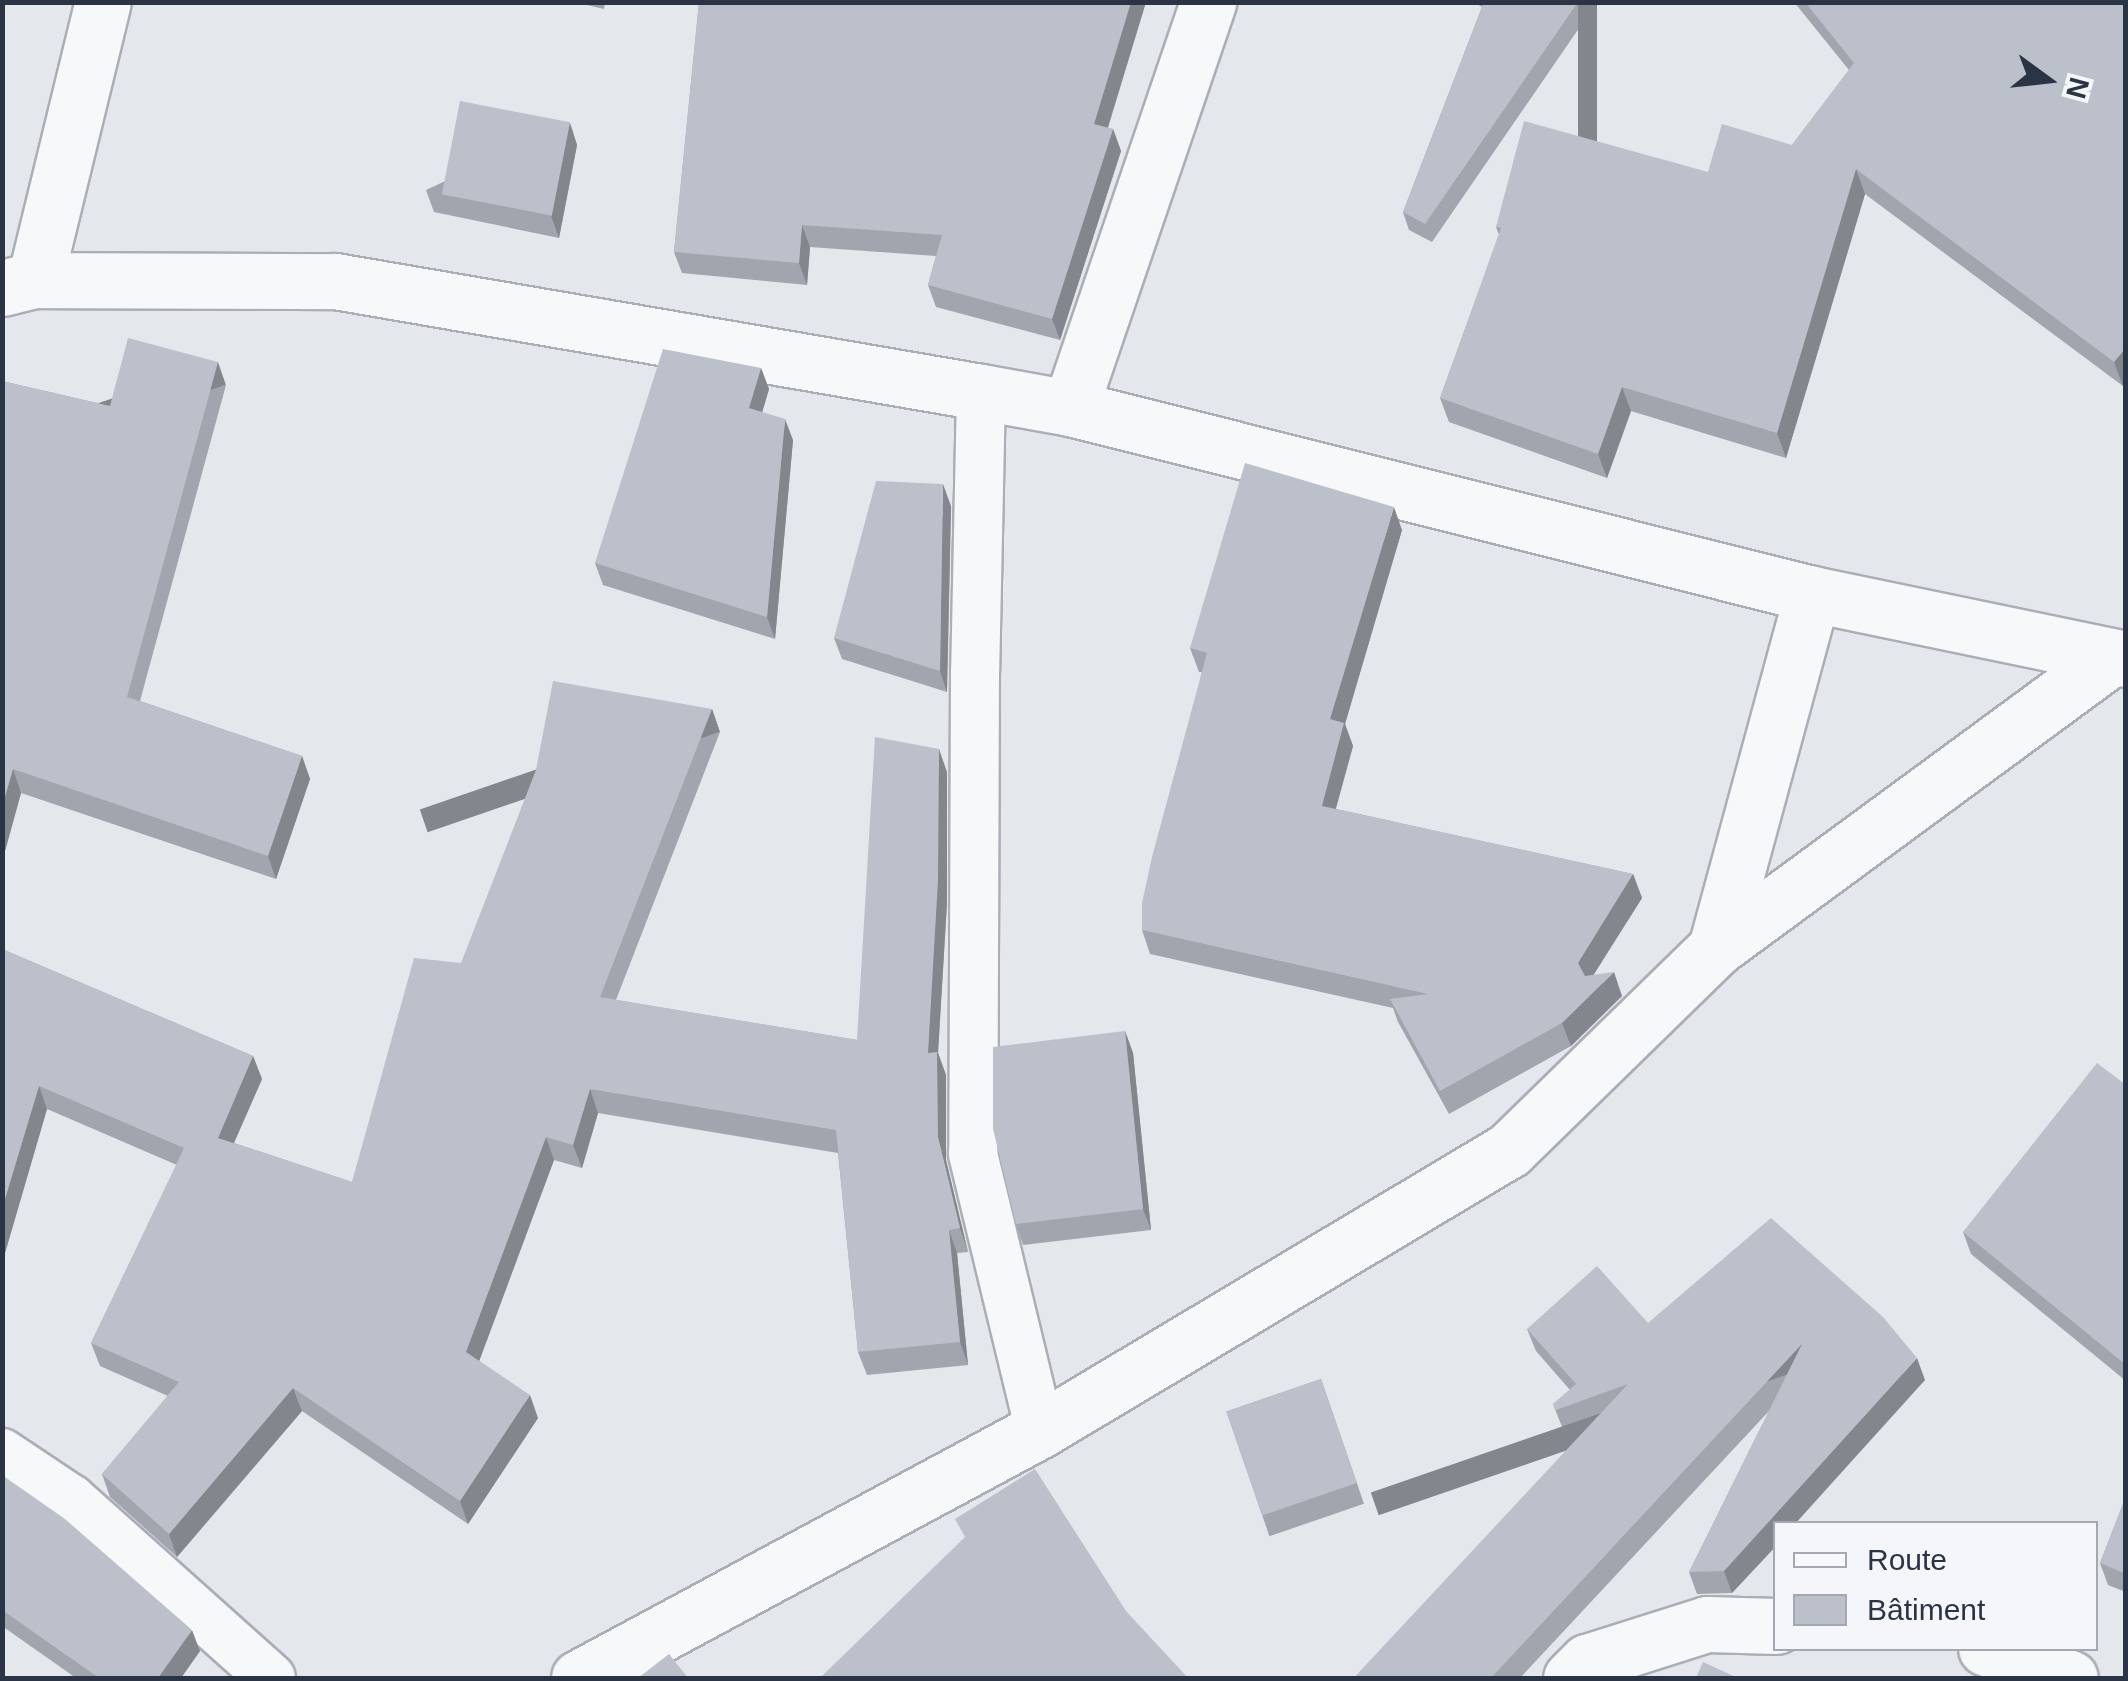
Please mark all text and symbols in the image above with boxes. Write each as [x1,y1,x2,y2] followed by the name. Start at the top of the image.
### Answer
[1998,30,2098,130] north arrow
[2060,74,2095,102] text: N
[1773,1521,2098,1651] legend
[1867,1543,1947,1576] text: Route
[1867,1593,1985,1626] text: Bâtiment

